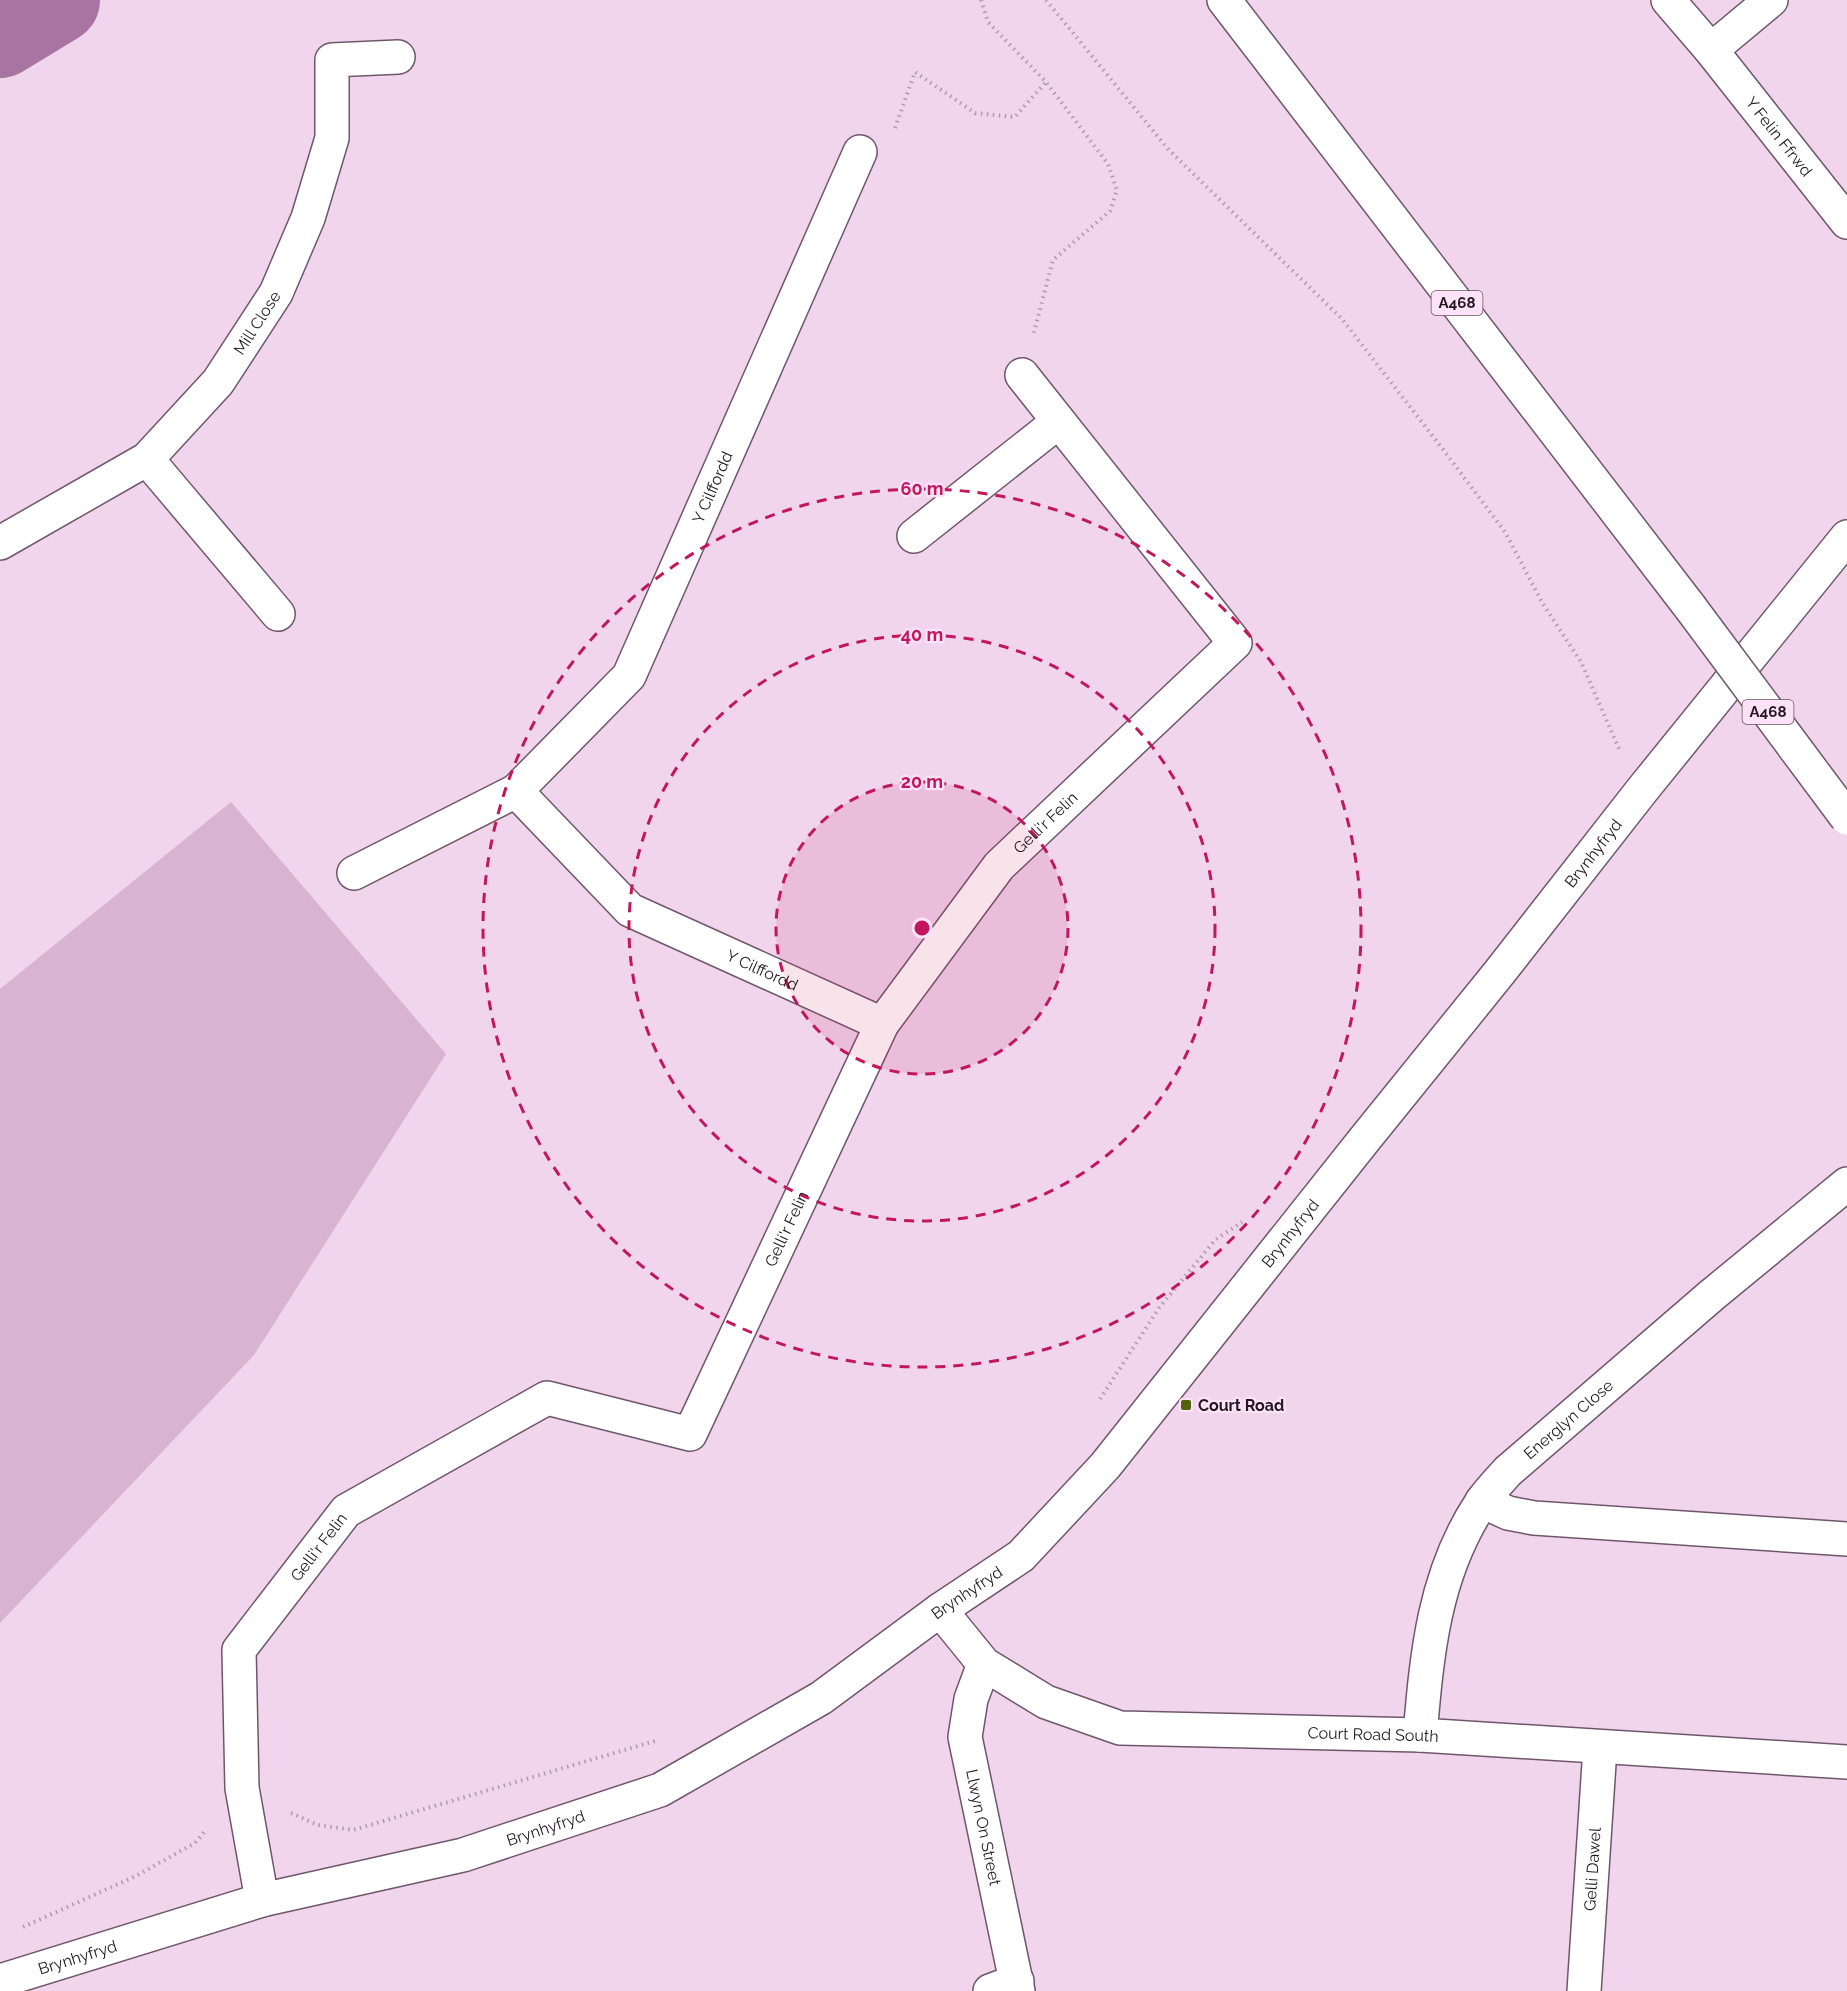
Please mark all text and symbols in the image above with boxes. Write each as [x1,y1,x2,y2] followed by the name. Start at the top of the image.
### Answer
[1742,93,1817,180] street label: Y Felin Ffrwd
[229,287,284,358] street label: Mill Close
[1432,291,1482,315] road number: A468
[688,448,736,526] street label: Y Cilffordd
[900,478,944,499] text: 60 m
[901,624,943,645] text: 40 m
[1742,700,1794,724] road number: A468
[901,771,943,792] text: 20 m
[1009,788,1081,857] street label: Gelli'r Felin
[1560,815,1625,891] street label: Brynhyfryd
[912,918,932,938] centre of rings
[723,945,801,994] street label: Y Cilffordd
[760,1188,812,1269] street label: Gelli'r Felin
[1257,1195,1323,1271] street label: Brynhyfryd
[1520,1375,1617,1463] street label: Energlyn Close
[1198,1396,1284,1415] place label: Court Road
[1179,1398,1193,1412] marker: Court Road
[286,1509,351,1585] street label: Gelli'r Felin
[927,1562,1006,1623] street label: Brynhyfryd
[1307,1723,1439,1746] street label: Court Road South
[962,1767,1005,1888] street label: Llwyn On Street
[504,1806,587,1850] street label: Brynhyfryd
[1580,1826,1604,1912] street label: Gelli Dawel
[36,1936,119,1978] street label: Brynhyfryd

